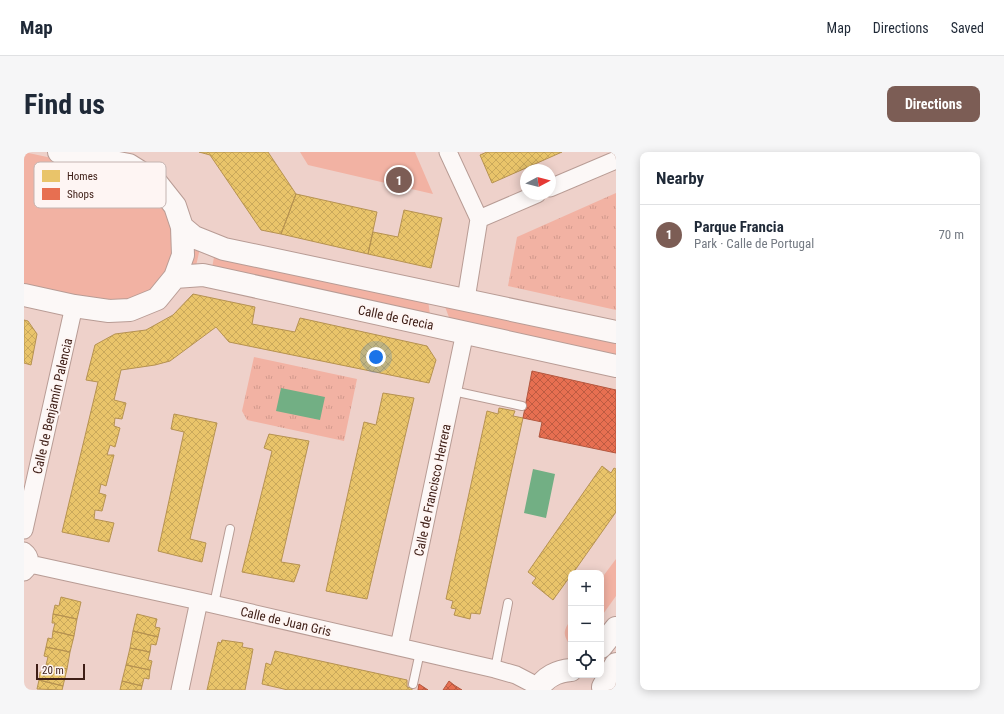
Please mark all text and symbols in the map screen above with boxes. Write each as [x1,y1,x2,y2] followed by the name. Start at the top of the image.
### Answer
[20,16,53,39] text: Map
[827,20,851,36] text: Map
[873,20,929,36] text: Directions
[951,20,984,36] text: Saved
[887,86,980,122] button: Directions
[24,88,105,121] text: Find us
[34,162,166,208] legend
[520,164,556,200] north arrow
[386,165,412,195] pin: 1
[656,168,704,188] text: Nearby
[67,170,98,183] text: Homes
[67,188,94,201] text: Shops
[694,218,784,236] text: Parque Francia
[666,227,672,242] text: 1
[938,227,964,242] text: 70 m
[694,236,814,251] text: Park · Calle de Portugal
[357,302,435,333] street label: Calle de Grecia
[30,337,75,475] street label: Calle de Benjamín Palencia
[366,347,386,367] your location
[411,423,454,558] street label: Calle de Francisco Herrera
[568,570,604,678] map controls
[568,570,604,606] button: +
[239,604,333,639] street label: Calle de Juan Gris
[568,606,604,642] button: −
[568,642,604,678] button: locate
[36,662,85,681] scale bar
[42,664,64,677] text: 20 m

